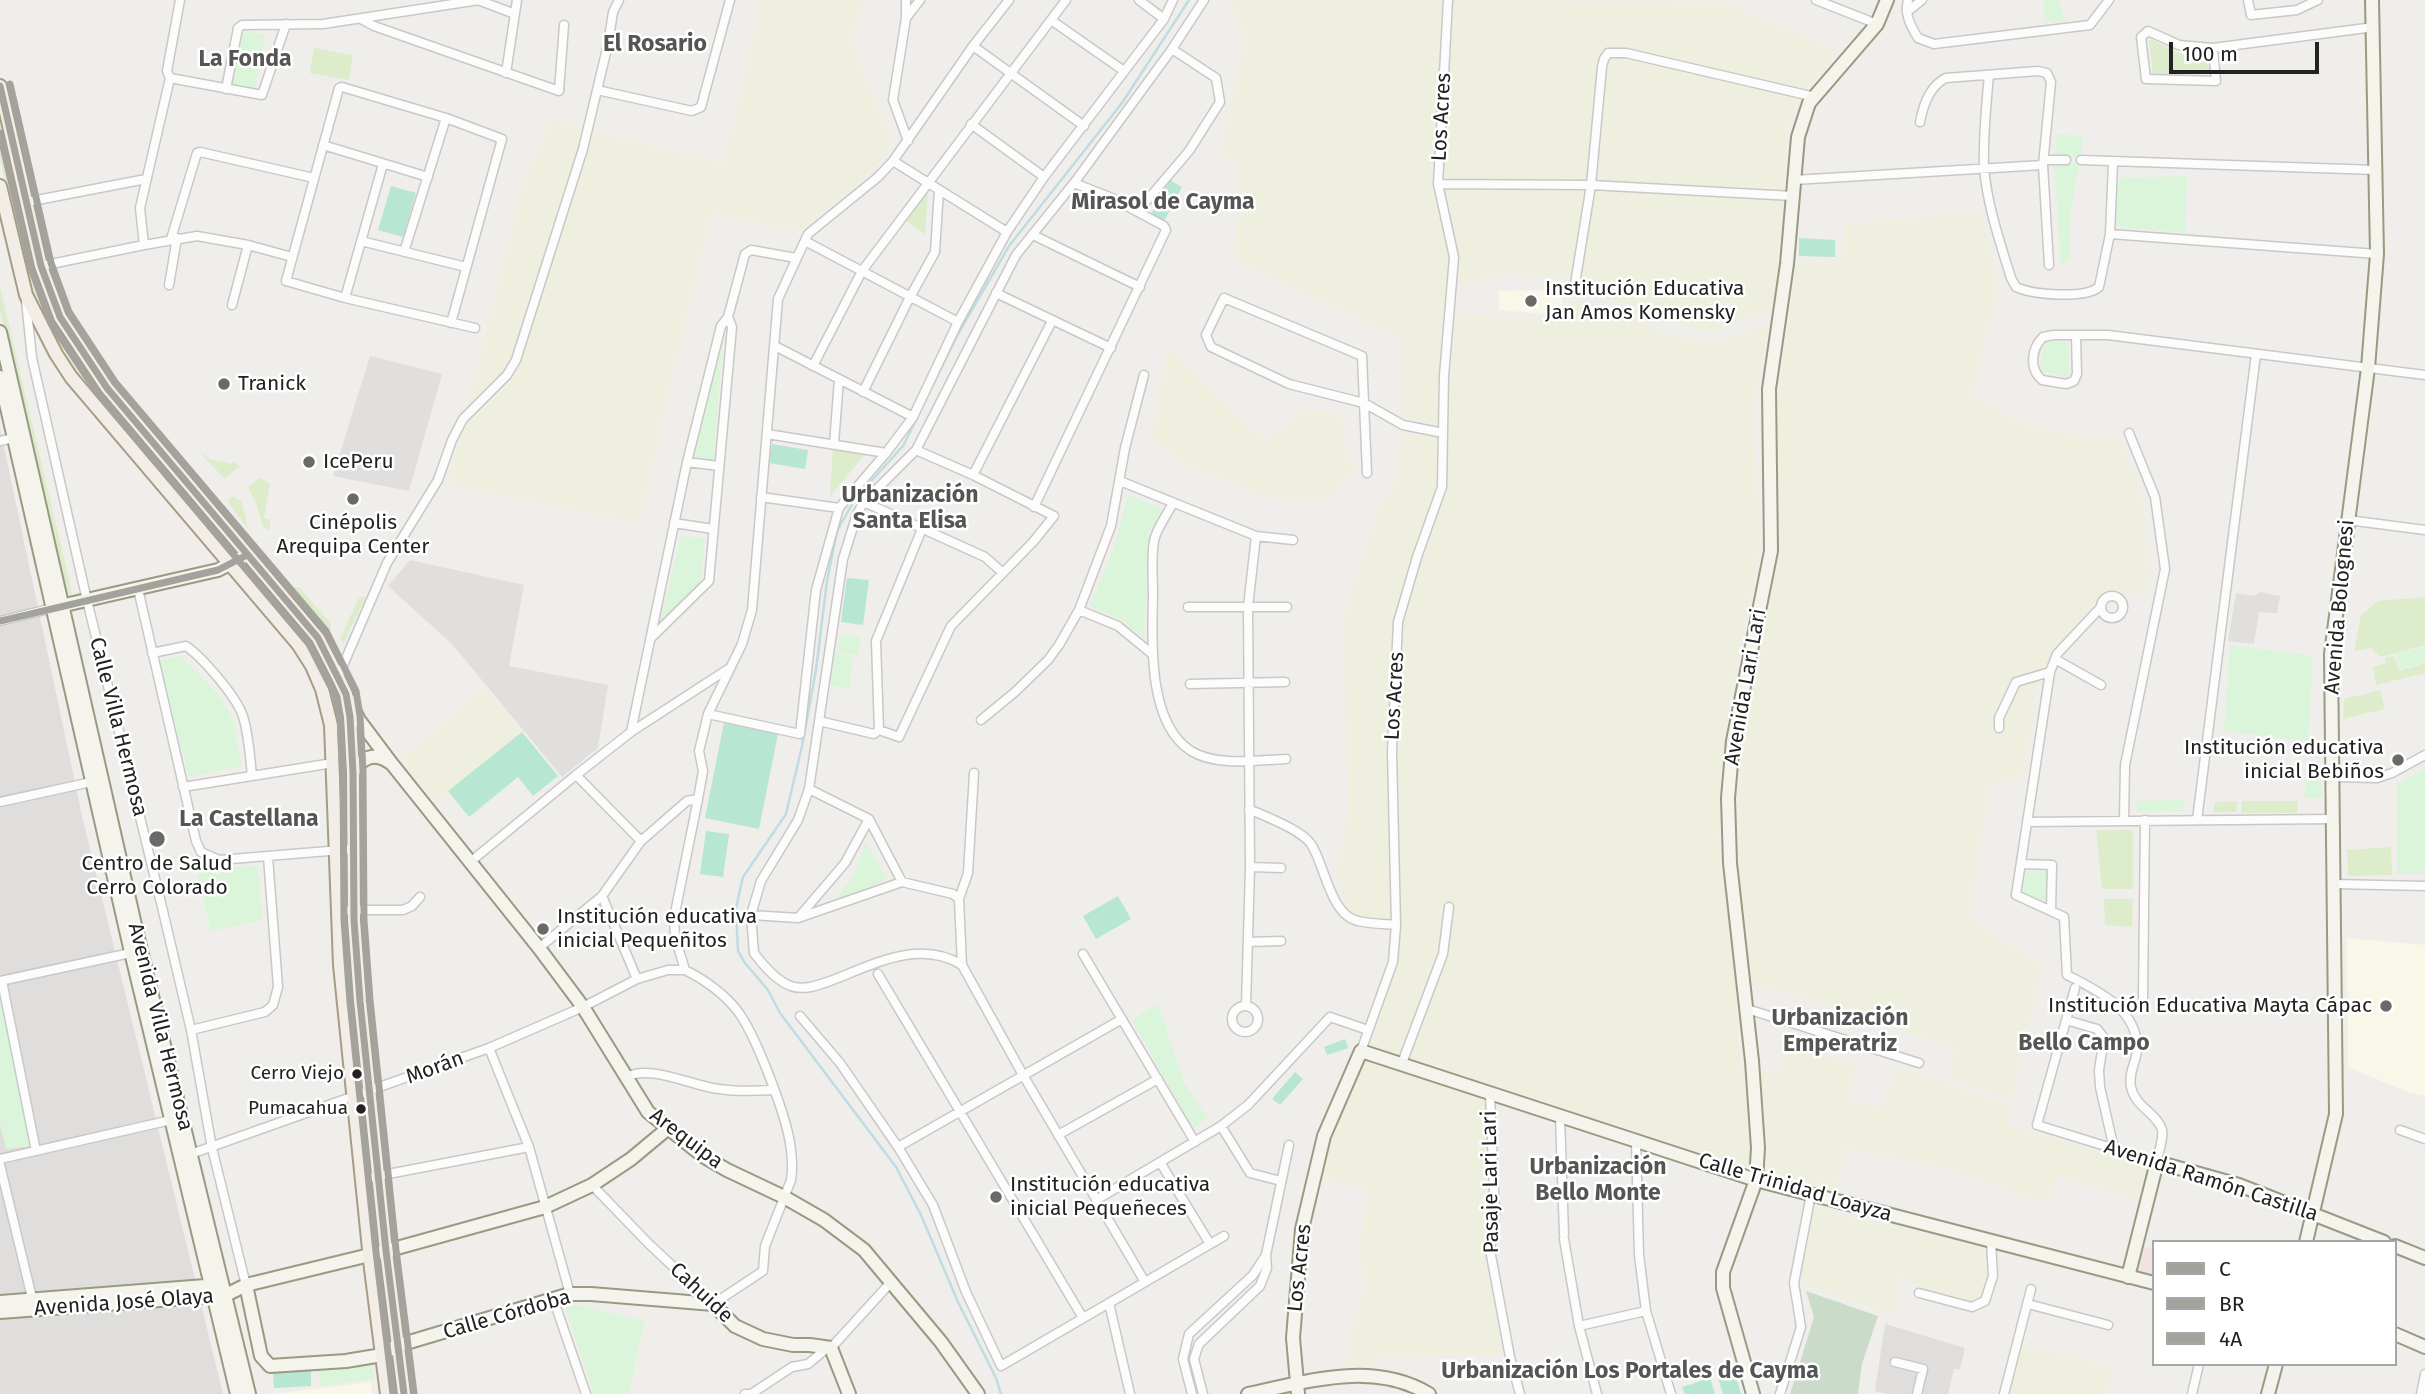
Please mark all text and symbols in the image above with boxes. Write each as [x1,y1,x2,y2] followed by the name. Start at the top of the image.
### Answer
[2173,28,2324,72] scale bar
[603,31,707,59] district label: El Rosario
[2182,41,2238,67] text: 100 m
[198,46,292,74] district label: La Fonda
[1427,72,1457,162] street label: Los Acres
[1071,189,1255,217] district label: Mirasol de Cayma
[1545,276,1744,326] place label: Institución Educativa Jan Amos Komensky
[1523,293,1539,309] marker: Institución Educativa Jan Amos Komensky
[238,371,306,397] place label: Tranick
[216,376,232,392] marker: Tranick
[323,449,394,475] place label: IcePeru
[301,454,317,470] marker: IcePeru
[841,482,979,536] district label: Urbanización Santa Elisa
[345,491,361,507] marker: Cinépolis Arequipa Center
[277,510,429,560] place label: Cinépolis Arequipa Center
[2320,519,2360,695] street label: Avenida Bolognesi
[1720,607,1772,767] street label: Avenida Lari Lari
[84,635,152,819] street label: Calle Villa Hermosa
[1380,651,1410,741] street label: Los Acres
[2184,735,2384,785] place label: Institución educativa inicial Bebiños
[2390,752,2406,768] marker: Institución educativa inicial Bebiños
[179,806,319,834] district label: La Castellana
[147,829,167,849] marker: Centro de Salud Cerro Colorado
[81,851,233,901] place label: Centro de Salud Cerro Colorado
[557,904,757,954] place label: Institución educativa inicial Pequeñitos
[122,920,198,1134] street label: Avenida Villa Hermosa
[535,921,551,937] marker: Institución educativa inicial Pequeñitos
[2048,993,2372,1019] place label: Institución Educativa Mayta Cápac
[2378,998,2394,1014] marker: Institución Educativa Mayta Cápac
[1771,1005,1909,1059] district label: Urbanización Emperatriz
[2018,1030,2150,1058] district label: Bello Campo
[403,1046,467,1090] street label: Morán
[250,1063,344,1085] place label: Cerro Viejo
[350,1067,364,1081] marker: Cerro Viejo
[248,1098,348,1120] place label: Pumacahua
[354,1102,368,1116] marker: Pumacahua
[644,1103,728,1175] street label: Arequipa
[1477,1110,1505,1254] street label: Pasaje Lari Lari
[2101,1135,2321,1227] street label: Avenida Ramón Castilla
[1695,1148,1895,1228] street label: Calle Trinidad Loayza
[1529,1154,1667,1208] district label: Urbanización Bello Monte
[1010,1172,1210,1222] place label: Institución educativa inicial Pequeñeces
[988,1189,1004,1205] marker: Institución educativa inicial Pequeñeces
[1283,1223,1317,1313] street label: Los Acres
[2152,1240,2397,1366] legend
[2219,1256,2231,1282] text: C
[664,1257,738,1329] street label: Cahuide
[33,1284,215,1322] street label: Avenida José Olaya
[440,1285,574,1345] street label: Calle Córdoba
[2219,1291,2244,1317] text: BR
[2219,1326,2242,1352] text: 4A
[1441,1358,1819,1386] district label: Urbanización Los Portales de Cayma

